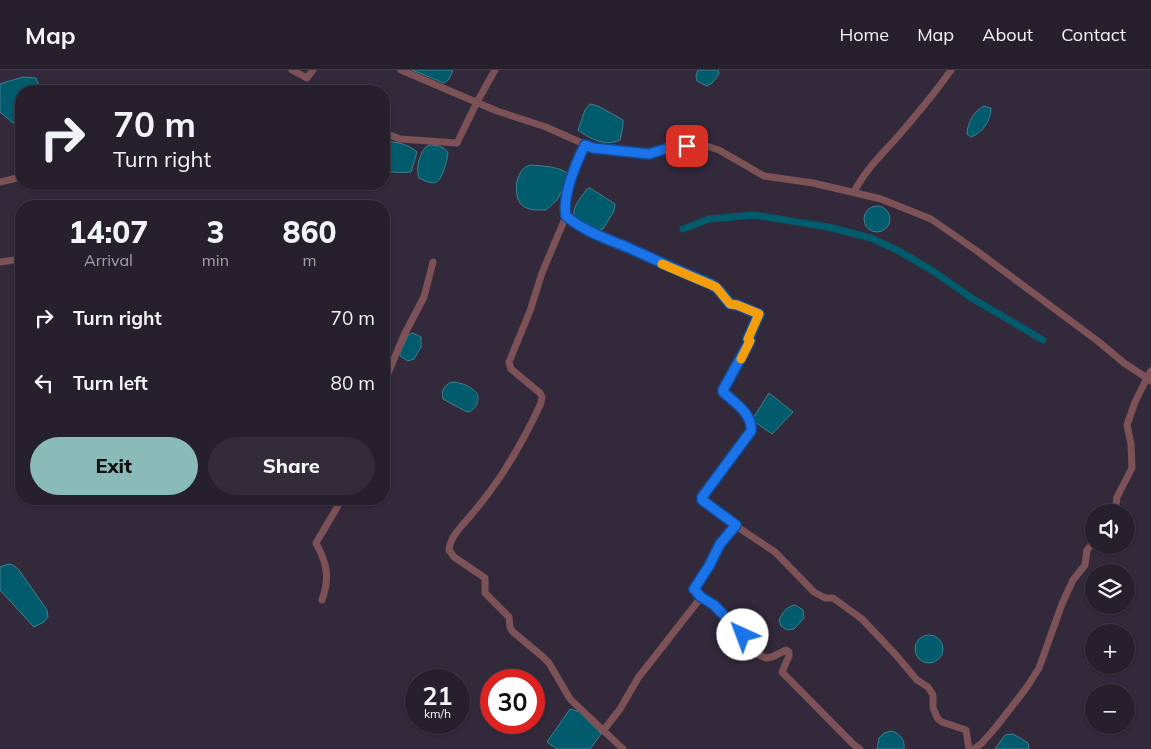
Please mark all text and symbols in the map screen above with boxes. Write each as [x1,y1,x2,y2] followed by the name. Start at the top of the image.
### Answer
[25,20,76,50] text: Map
[839,23,889,46] text: Home
[917,23,954,46] text: Map
[982,23,1033,46] text: About
[1061,23,1126,46] text: Contact
[113,102,196,146] text: 70 m
[30,105,95,170] icon: right
[666,125,708,167] pin
[673,132,701,160] icon: arrive
[113,145,211,173] text: Turn right
[68,213,148,251] text: 14:07
[206,213,224,251] text: 3
[283,213,337,251] text: 860
[84,250,133,270] text: Arrival
[202,250,229,270] text: min
[302,250,317,270] text: m
[30,304,58,332] icon: right
[73,306,162,330] text: Turn right
[331,306,375,330] text: 70 m
[30,369,58,397] icon: left
[73,371,148,395] text: Turn left
[331,371,375,395] text: 80 m
[30,437,198,495] button: Exit
[208,437,375,495] button: Share
[1085,504,1135,734] map controls
[1085,504,1135,554] button: sound
[1085,564,1135,614] button: layers
[716,608,768,660] position arrow
[1085,624,1135,674] button: +
[480,669,545,734] speed limit sign: 30
[422,680,453,711] text: 21
[1085,684,1135,734] button: −
[424,706,451,721] text: km/h

